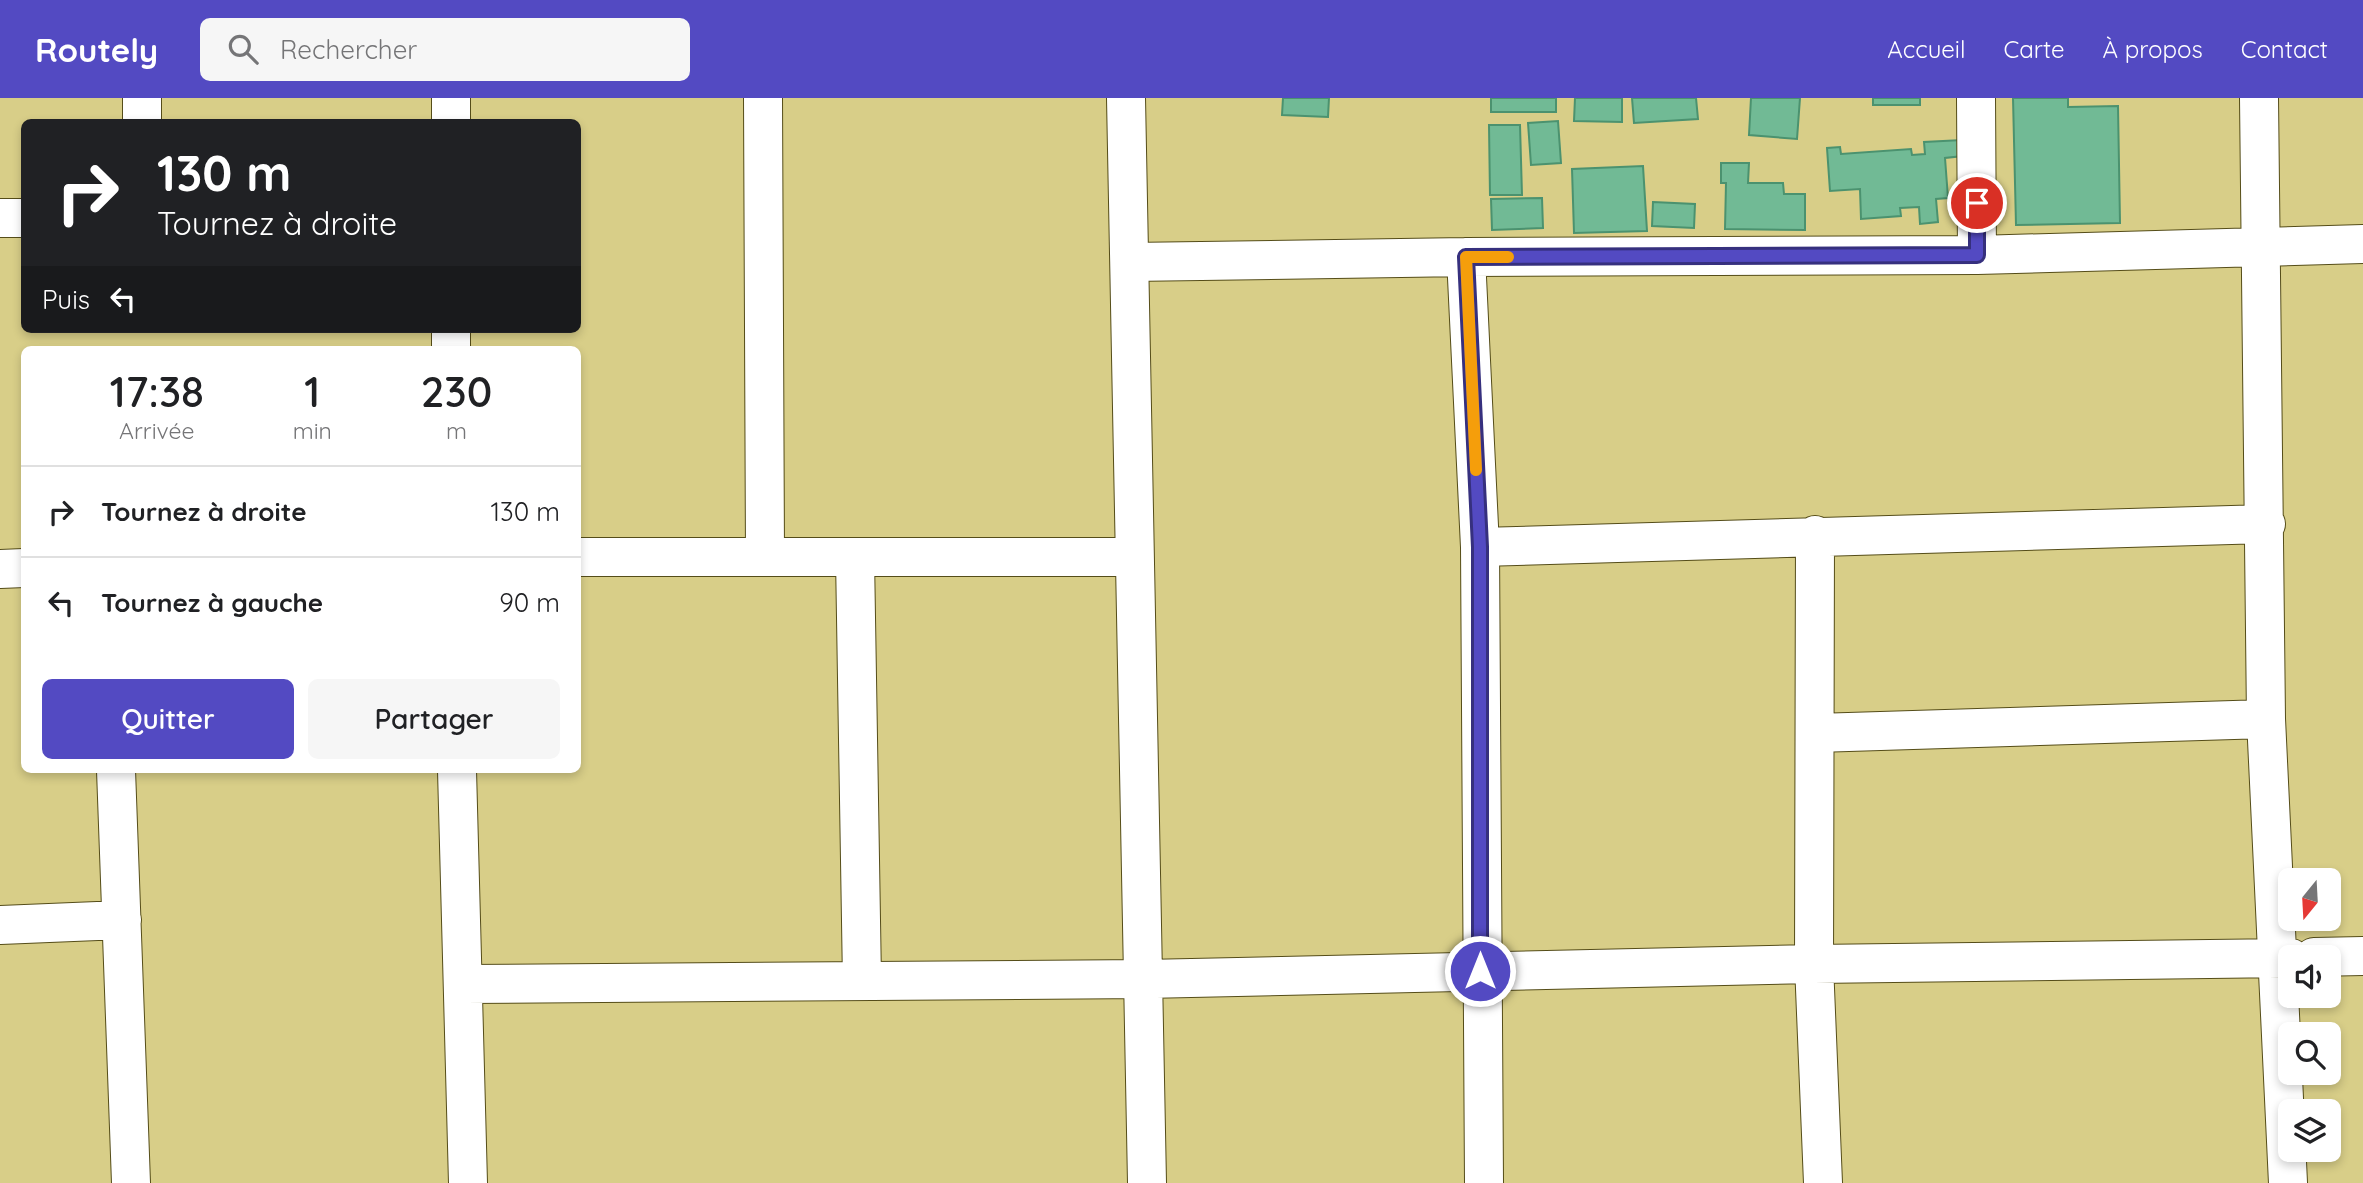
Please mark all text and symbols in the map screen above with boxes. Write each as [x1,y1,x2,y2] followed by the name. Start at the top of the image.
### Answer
[200,18,690,81] search box
[35,29,158,70] text: Routely
[224,30,262,68] icon: search
[280,33,417,66] text: Rechercher
[1887,34,1966,64] text: Accueil
[2004,34,2065,64] text: Carte
[2103,34,2203,64] text: À propos
[2241,34,2328,64] text: Contact
[157,142,291,203] text: 130 m
[42,147,133,238] icon: right
[1947,173,2007,233] pin
[1958,184,1996,222] icon: arrive
[157,203,397,243] text: Tournez à droite
[104,280,142,318] icon: left
[42,283,90,316] text: Puis
[110,365,204,418] text: 17:38
[304,365,320,418] text: 1
[421,365,492,418] text: 230
[119,416,195,445] text: Arrivée
[293,416,332,445] text: min
[446,416,467,445] text: m
[42,493,80,531] icon: right
[101,495,306,528] text: Tournez à droite
[490,495,560,528] text: 130 m
[42,584,80,622] icon: left
[101,586,323,619] text: Tournez à gauche
[499,586,560,619] text: 90 m
[42,679,294,759] button: Quitter
[308,679,560,759] button: Partager
[2278,868,2342,931] north arrow
[2278,868,2341,1162] map controls
[1443,934,1517,1008] position arrow
[2278,945,2341,1008] button: sound
[2278,1022,2341,1085] button: search
[2278,1099,2341,1162] button: layers

